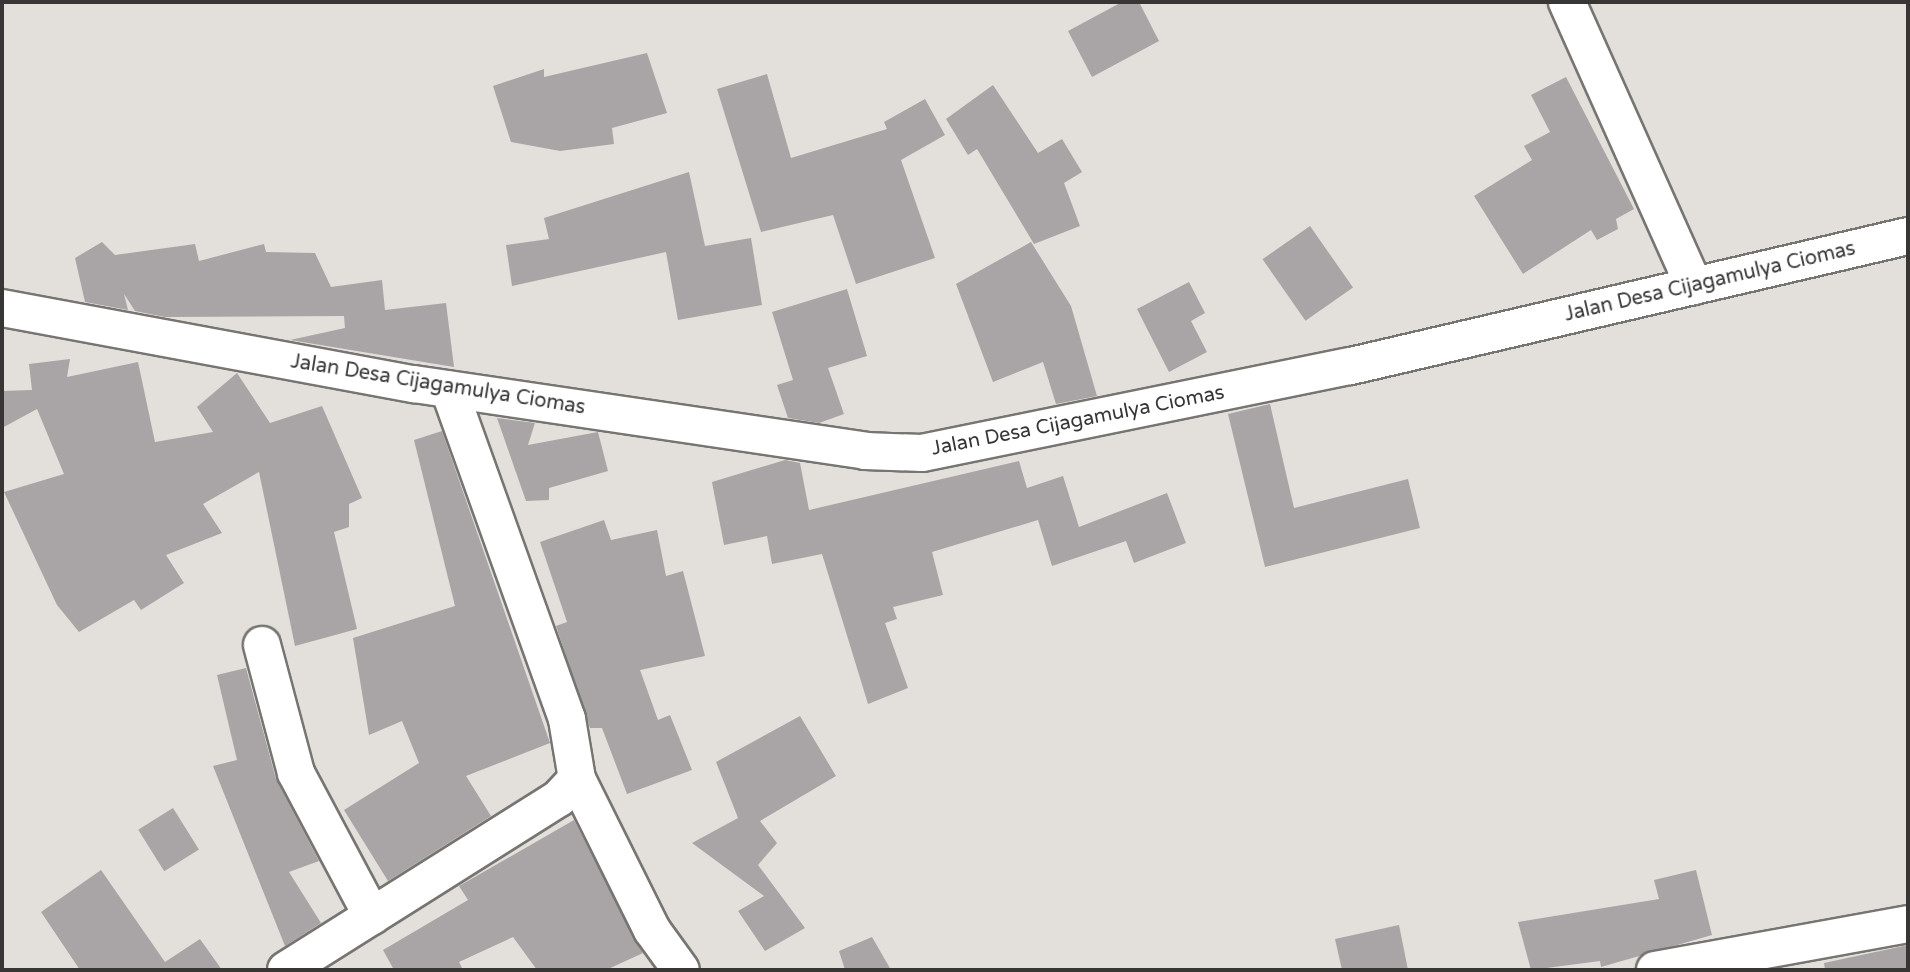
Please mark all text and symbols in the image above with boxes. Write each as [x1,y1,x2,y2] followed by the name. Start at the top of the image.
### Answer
[1562,237,1858,327] street label: Jalan Desa Cijagamulya Ciomas
[289,350,587,420] street label: Jalan Desa Cijagamulya Ciomas
[929,381,1227,461] street label: Jalan Desa Cijagamulya Ciomas

